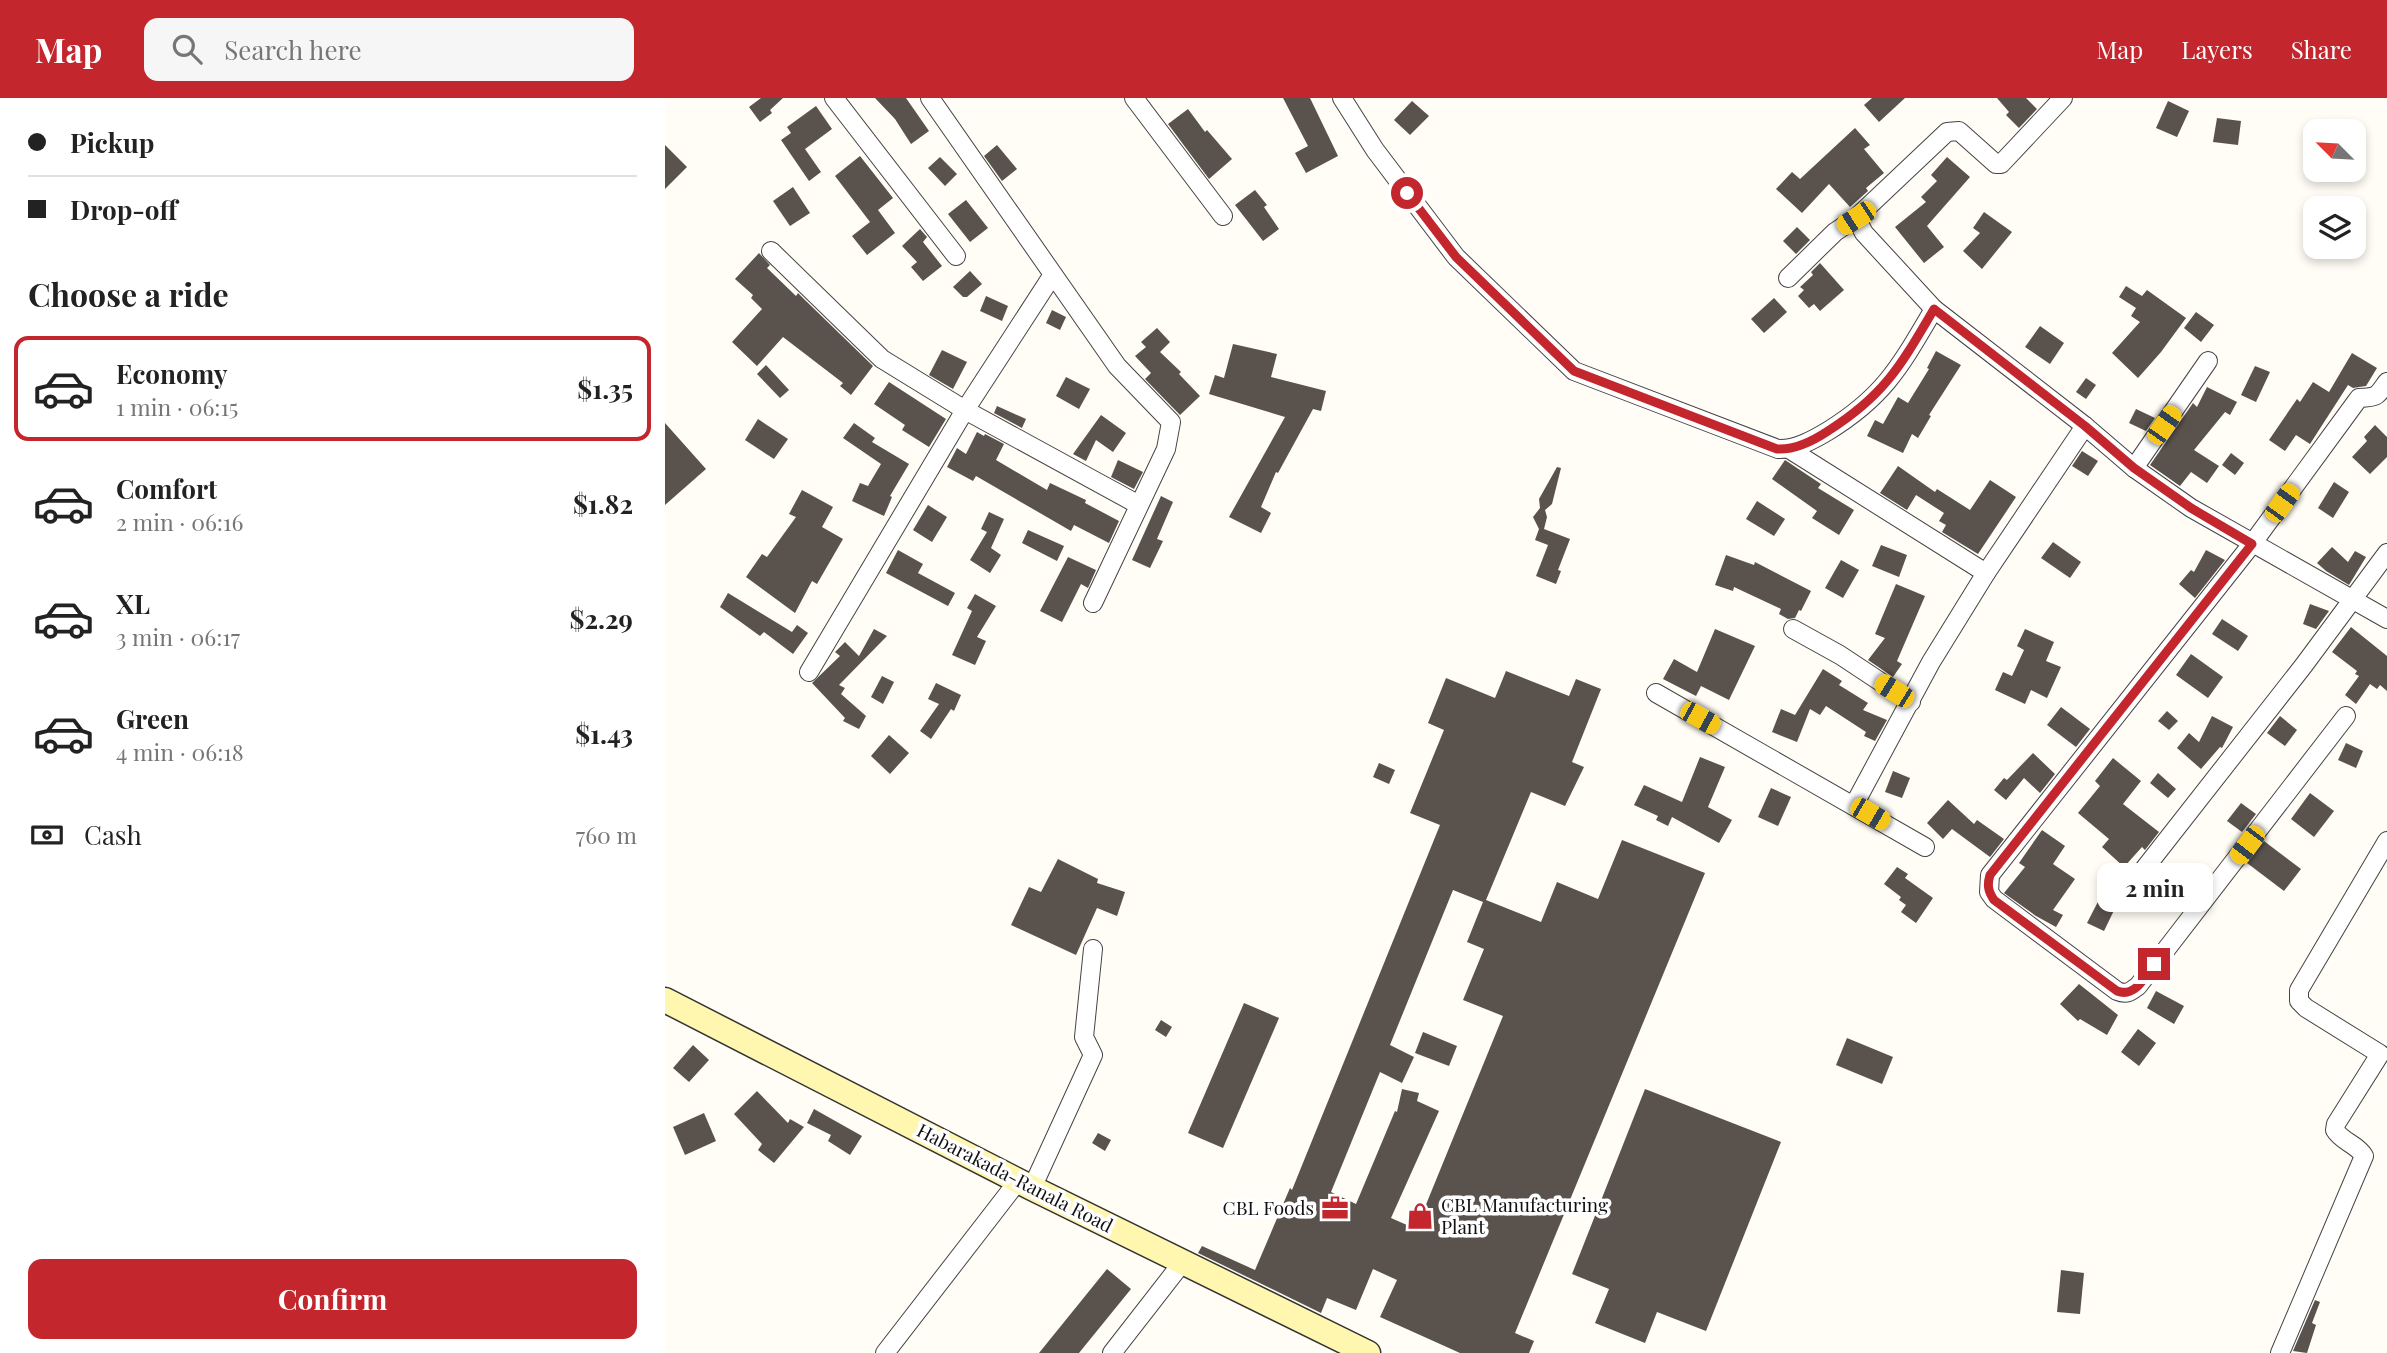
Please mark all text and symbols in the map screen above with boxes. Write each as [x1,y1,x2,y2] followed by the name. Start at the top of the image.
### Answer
[144,18,634,81] search box
[35,27,102,71] text: Map
[168,30,206,68] icon: search
[224,32,362,67] text: Search here
[2097,33,2143,65] text: Map
[2181,33,2253,65] text: Layers
[2291,33,2352,65] text: Share
[2303,119,2366,182] north arrow
[2303,119,2366,259] map controls
[70,125,154,160] text: Pickup
[1391,177,1423,209] route start
[70,192,177,227] text: Drop-off
[2303,196,2366,259] button: layers
[1833,198,1880,238] car
[28,272,229,315] text: Choose a ride
[116,356,227,391] text: Economy
[32,357,95,420] icon: car
[577,371,633,406] text: $1.35
[116,391,238,422] text: 1 min · 06:15
[2144,402,2185,448] car
[116,471,217,506] text: Comfort
[32,472,95,535] icon: car
[2262,480,2303,526] car
[573,486,633,521] text: $1.82
[116,506,243,537] text: 2 min · 06:16
[116,586,150,621] text: XL
[32,587,95,650] icon: car
[569,601,633,636] text: $2.29
[116,621,240,652] text: 3 min · 06:17
[1871,671,1918,711] car
[1677,699,1724,737] car
[116,701,189,736] text: Green
[32,702,95,765] icon: car
[575,716,633,751] text: $1.43
[116,736,244,767] text: 4 min · 06:18
[1847,794,1894,834] car
[28,816,66,854] icon: cash
[84,817,142,852] text: Cash
[576,819,637,850] text: 760 m
[2226,822,2269,868] car
[2096,862,2212,912] callout: 2 min
[2125,872,2185,903] text: 2 min
[2138,948,2170,980] route end
[913,1116,1118,1238] street label: Habarakada-Ranala Road
[1441,1191,1608,1239] place label: CBL Manufacturing Plant
[1320,1193,1350,1223] office icon: CBL Foods
[1223,1194,1314,1220] place label: CBL Foods
[1405,1201,1435,1231] shop icon: CBL Manufacturing Plant
[28,1259,637,1339] button: Confirm

